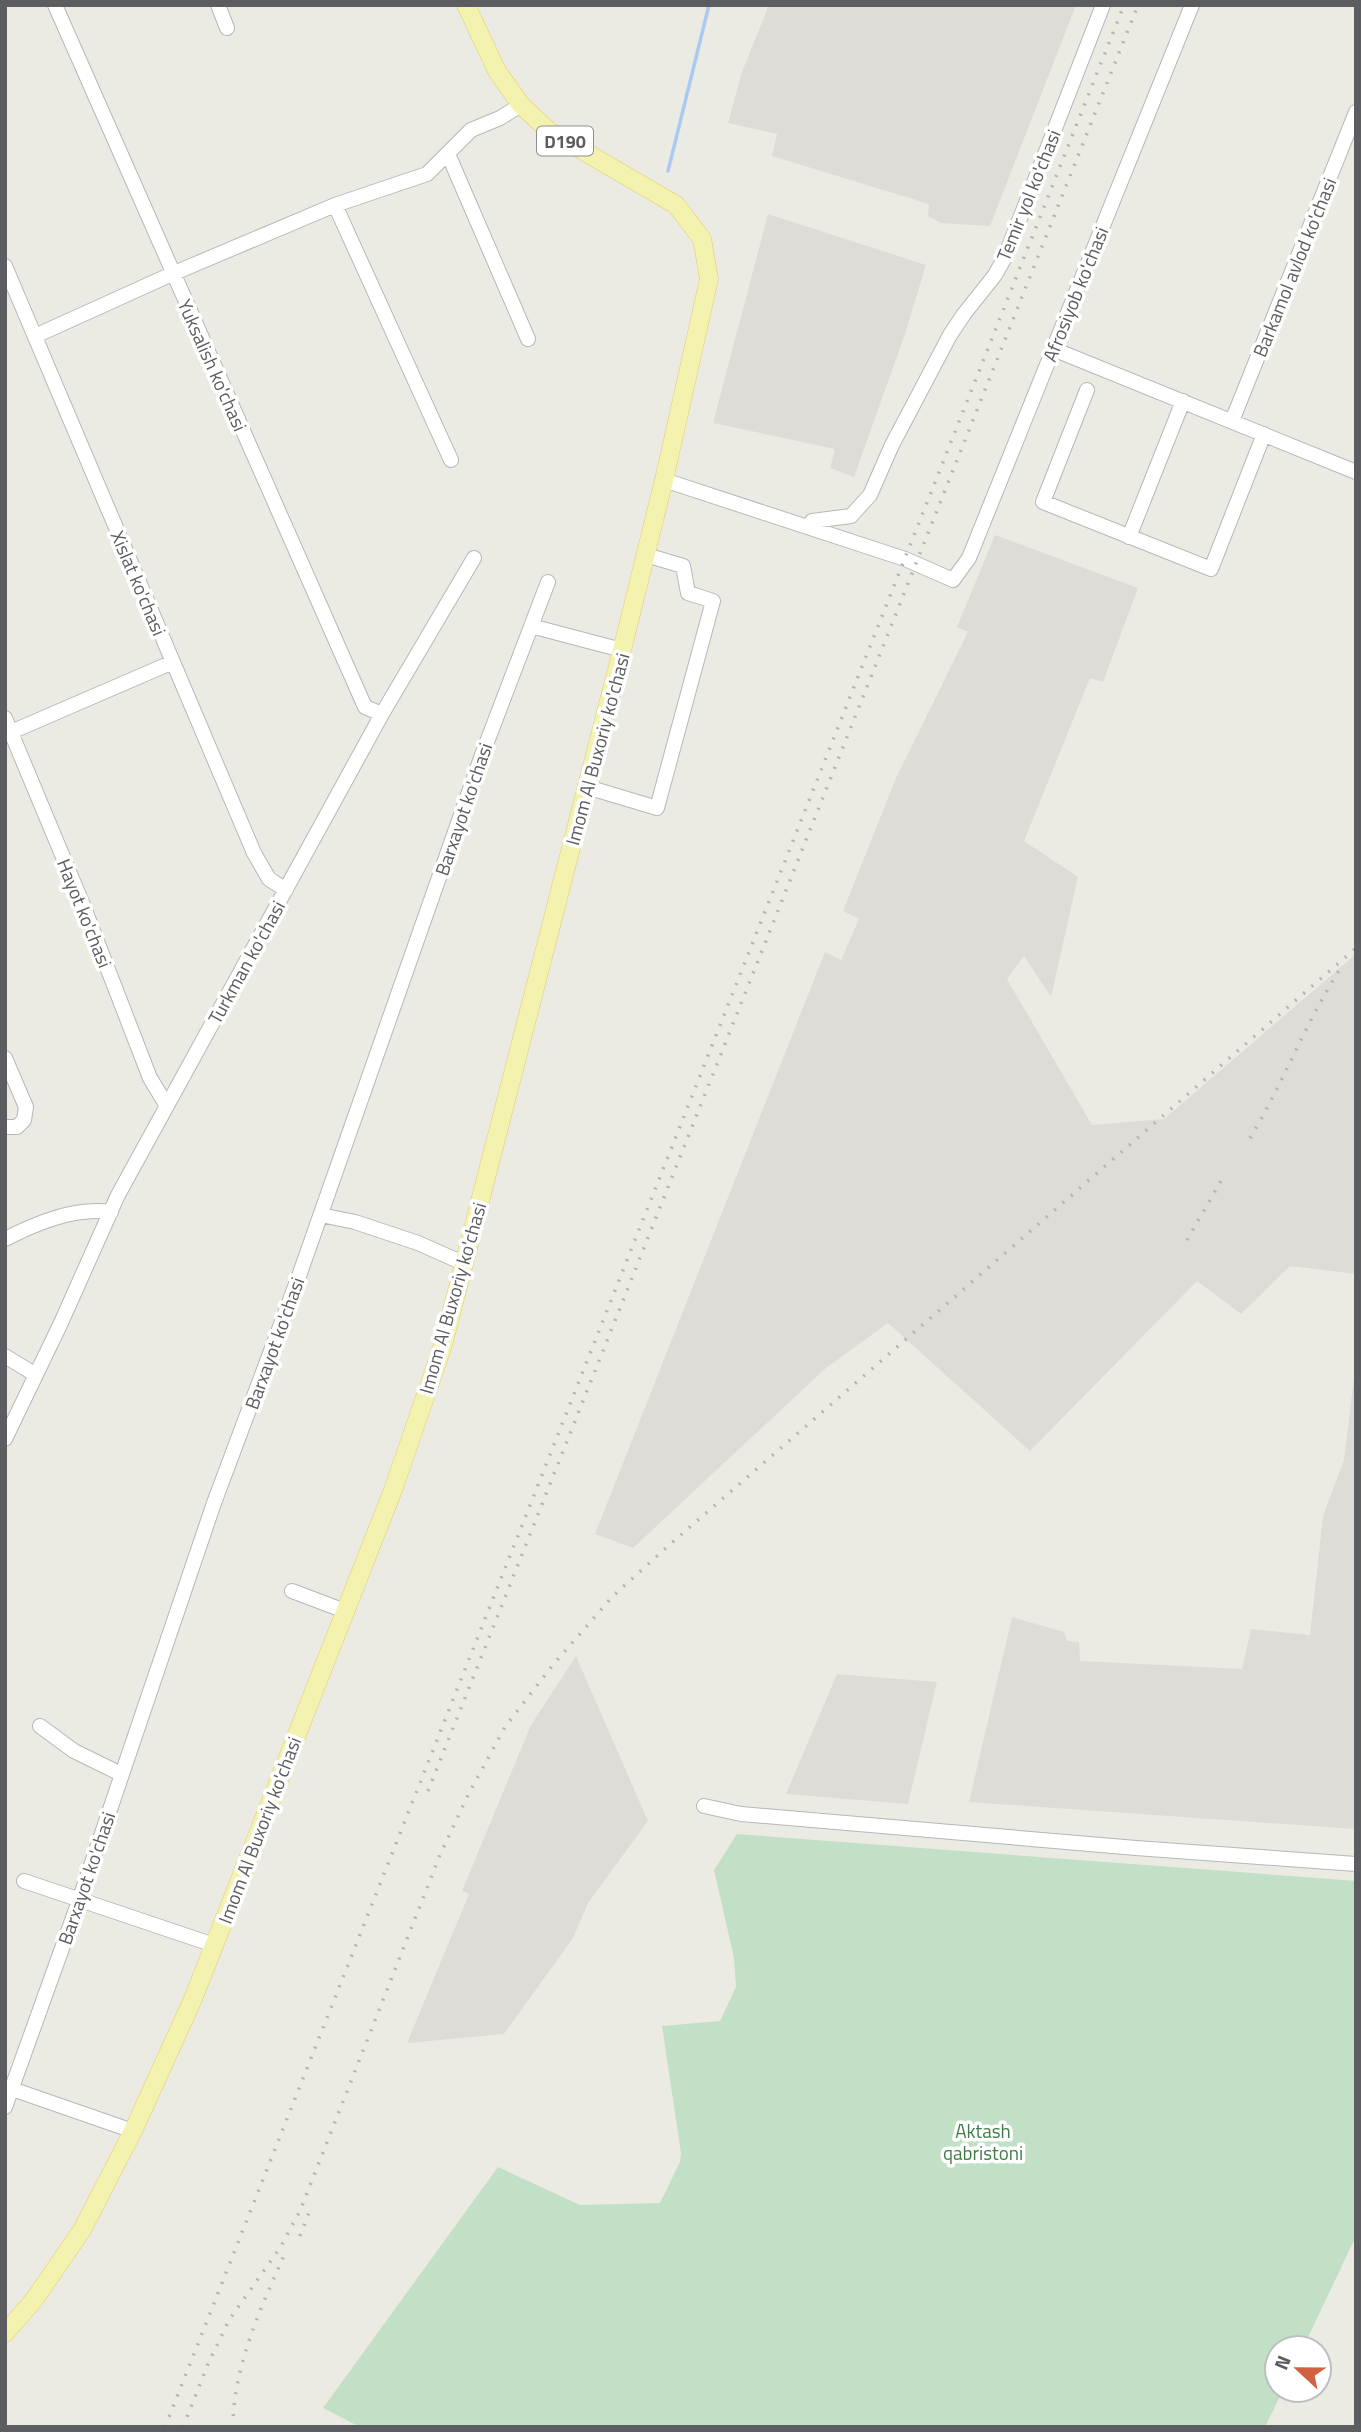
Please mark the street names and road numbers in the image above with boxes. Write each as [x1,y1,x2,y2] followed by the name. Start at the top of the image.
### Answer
[988,125,1068,265] street label: Temir yol ko'chasi
[537,126,593,156] road number: D190
[1245,173,1343,361] street label: Barkamol avlod ko'chasi
[1035,222,1115,366] street label: Afrosiyob ko'chasi
[171,294,255,436] street label: Yuksalish ko'chasi
[104,526,174,640] street label: Xislat ko'chasi
[557,650,637,848] street label: Imom Al Buxoriy ko'chasi
[427,739,499,879] street label: Barxayot ko'chasi
[50,854,120,972] street label: Hayot ko'chasi
[200,895,292,1029] street label: Turkman ko'chasi
[411,1199,493,1397] street label: Imom Al Buxoriy ko'chasi
[237,1273,311,1413] street label: Barxayot ko'chasi
[210,1732,308,1928] street label: Imom Al Buxoriy ko'chasi
[50,1808,122,1948] street label: Barxayot ko'chasi

